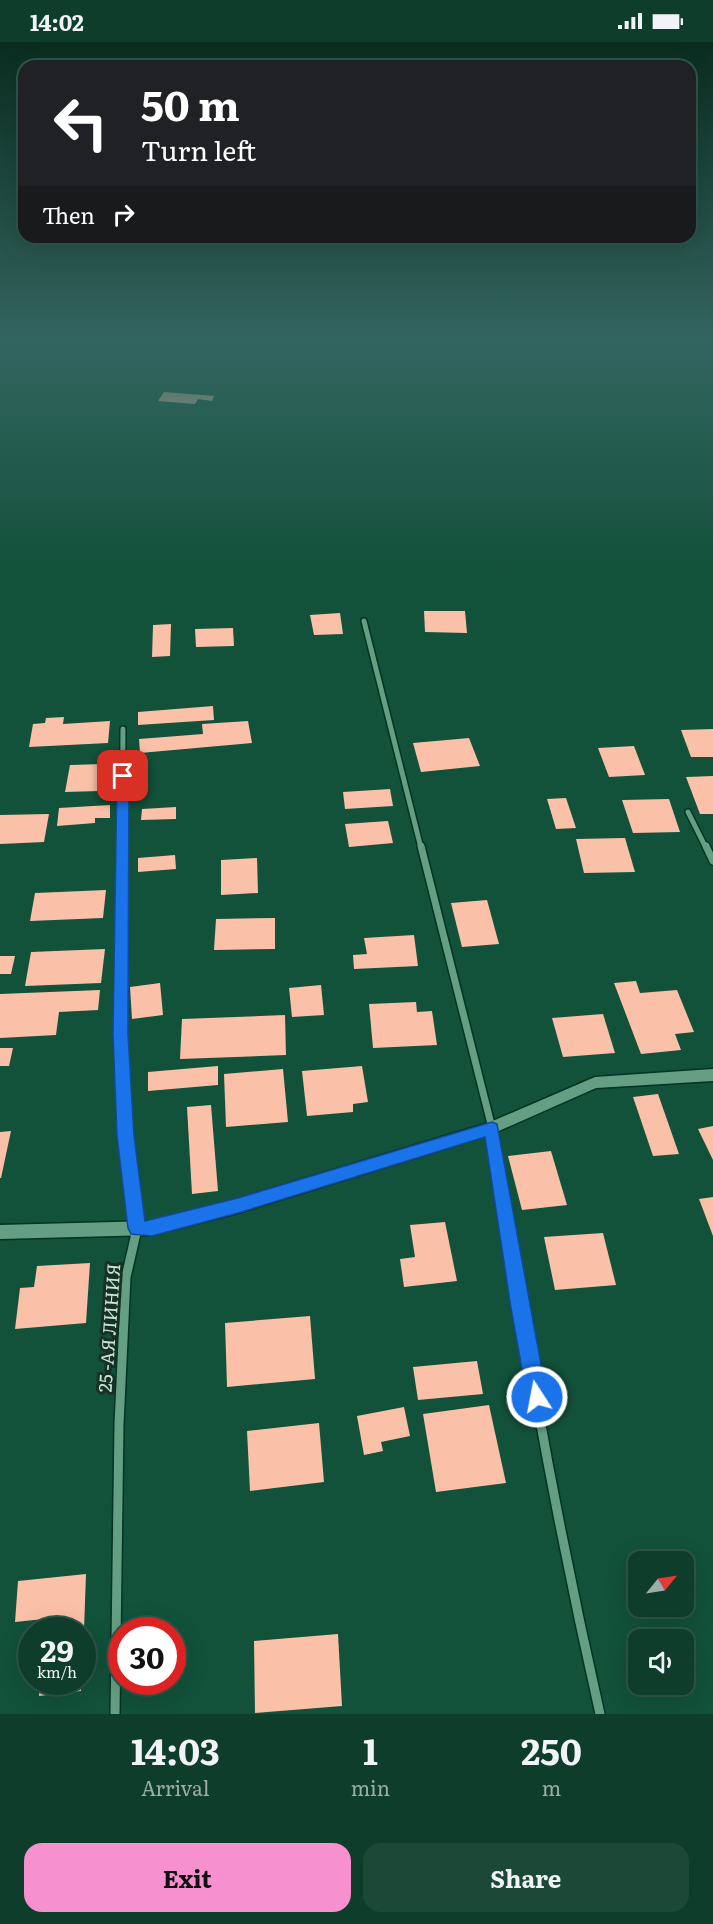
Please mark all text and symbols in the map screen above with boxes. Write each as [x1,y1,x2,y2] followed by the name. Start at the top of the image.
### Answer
[30,5,84,38] text: 14:02
[141,72,240,134] text: 50 m
[42,84,120,162] icon: left
[141,129,256,169] text: Turn left
[42,198,95,231] text: Then
[107,198,140,231] icon: right
[97,750,148,801] pin
[106,759,139,792] icon: arrive
[91,1262,126,1393] street label: 25 -АЯ ЛИНИЯ
[505,1365,569,1429] position arrow
[628,1551,694,1617] north arrow
[628,1551,694,1695] map controls
[108,1617,186,1695] speed limit sign: 30
[40,1627,74,1671] text: 29
[628,1629,694,1695] button: sound
[37,1660,77,1683] text: km/h
[131,1723,220,1776] text: 14:03
[363,1723,378,1776] text: 1
[521,1723,582,1776] text: 250
[141,1772,210,1802] text: Arrival
[351,1772,390,1802] text: min
[542,1772,561,1802] text: m
[24,1843,351,1912] button: Exit
[363,1843,689,1912] button: Share

